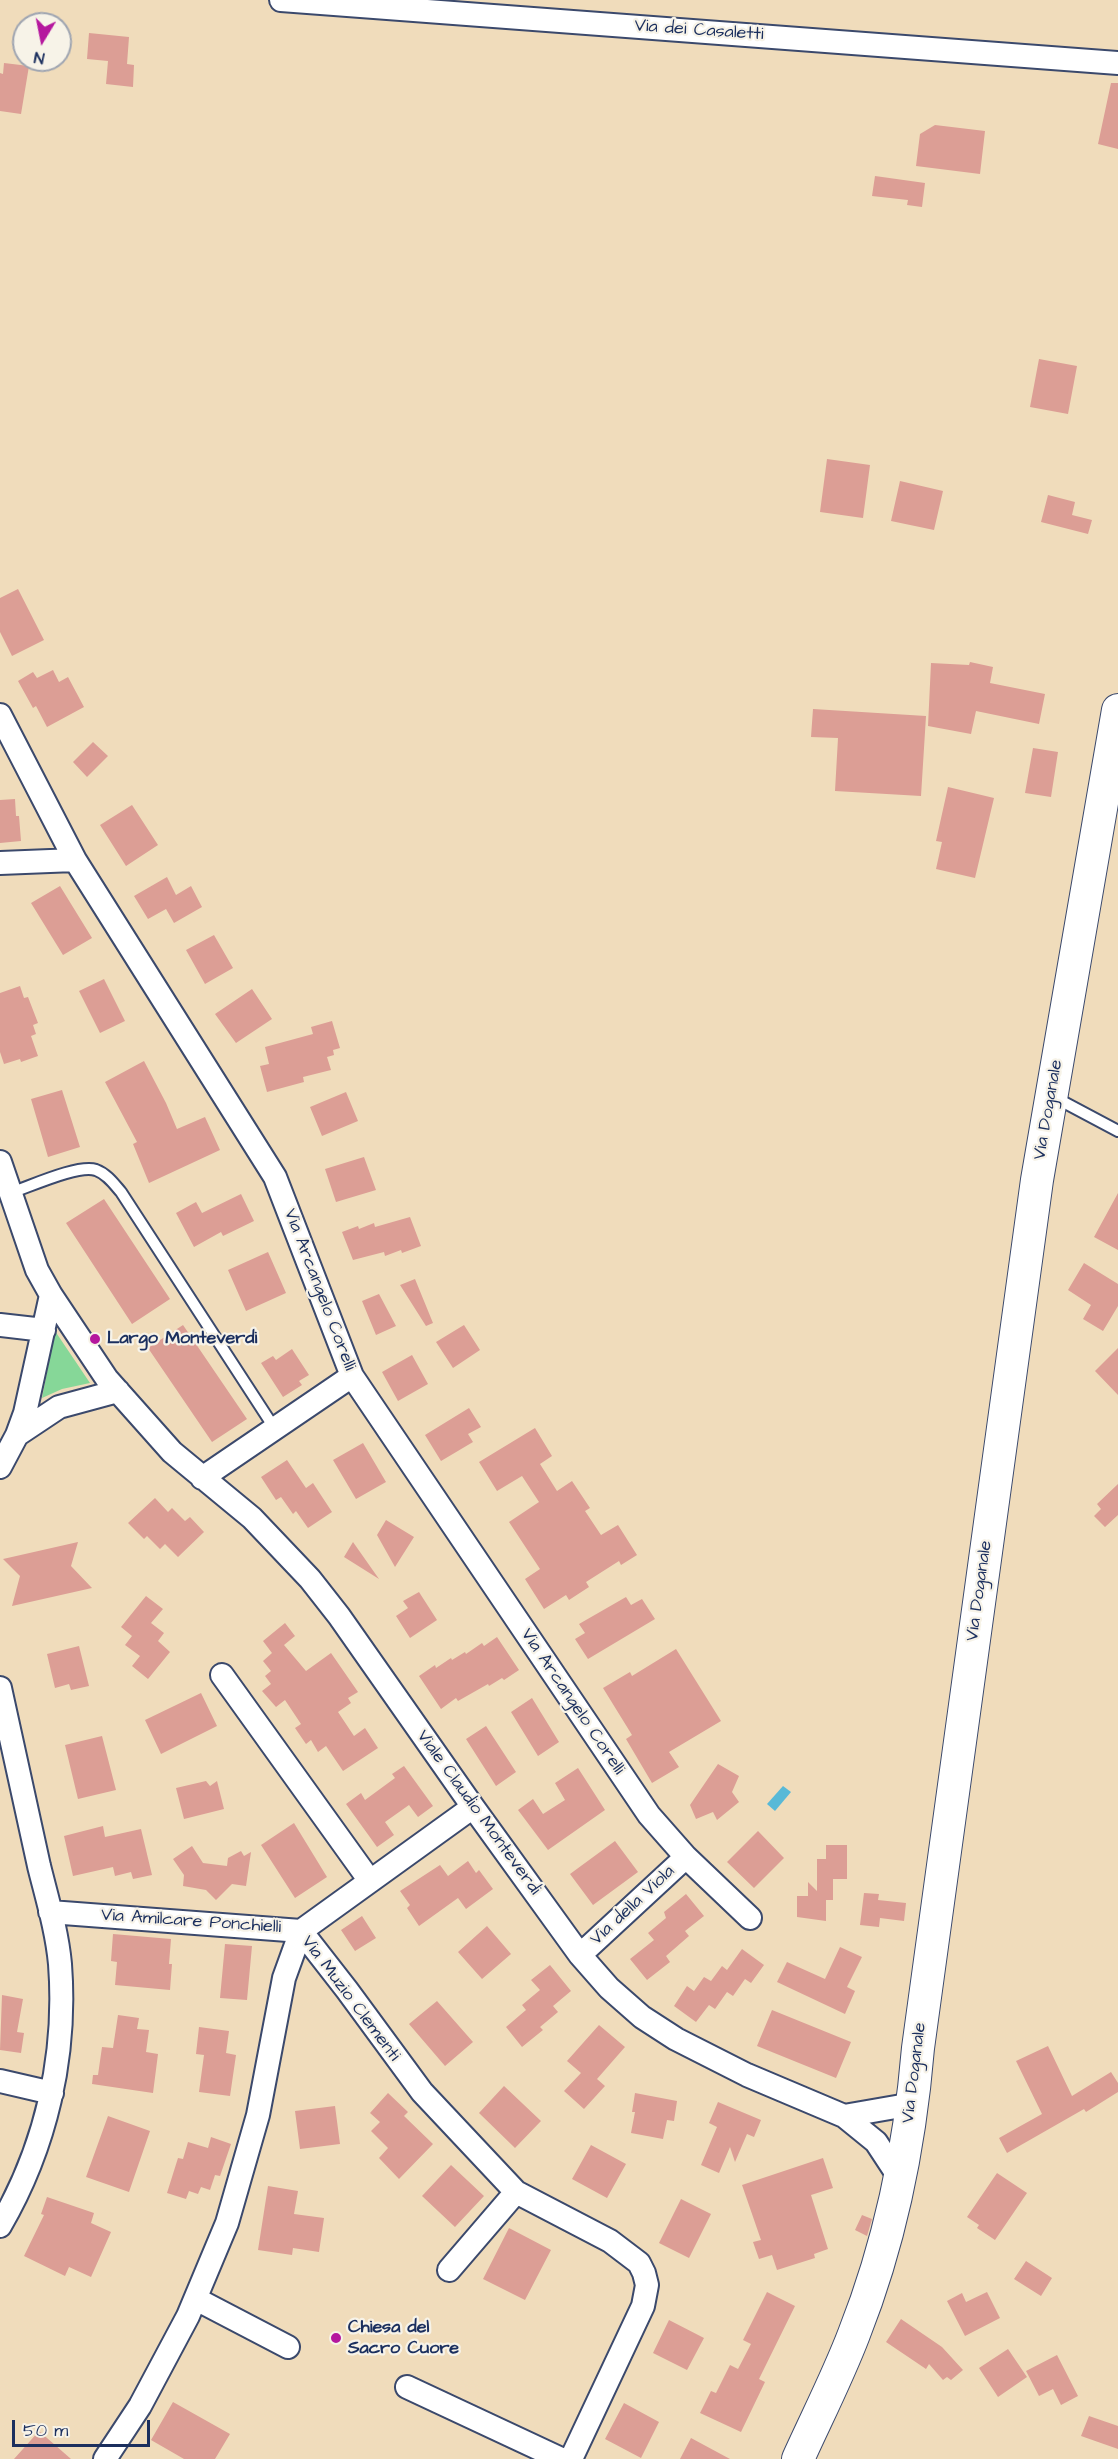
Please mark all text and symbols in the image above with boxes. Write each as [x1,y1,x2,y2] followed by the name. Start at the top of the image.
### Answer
[12,12,72,72] north arrow
[634,16,764,46] street label: Via dei Casaletti
[32,46,46,69] text: N
[1030,1058,1068,1162] street label: Via Doganale
[278,1206,360,1374] street label: Via Arcangelo Corelli
[107,1328,257,1350] place label: Largo Monteverdi
[88,1332,102,1346] marker: Largo Monteverdi
[962,1539,998,1643] street label: Via Doganale
[515,1625,629,1779] street label: Via Arcangelo Corelli
[411,1727,545,1899] street label: Viale Claudio Monteverdi
[586,1861,680,1951] street label: Via della Viola
[100,1905,282,1939] street label: Via Amilcare Ponchielli
[296,1932,404,2066] street label: Via Muzio Clementi
[898,2021,932,2125] street label: Via Doganale
[348,2317,459,2360] place label: Chiesa del Sacro Cuore
[329,2331,343,2345] marker: Chiesa del Sacro Cuore
[15,2408,153,2446] scale bar
[23,2418,68,2443] text: 50 m

